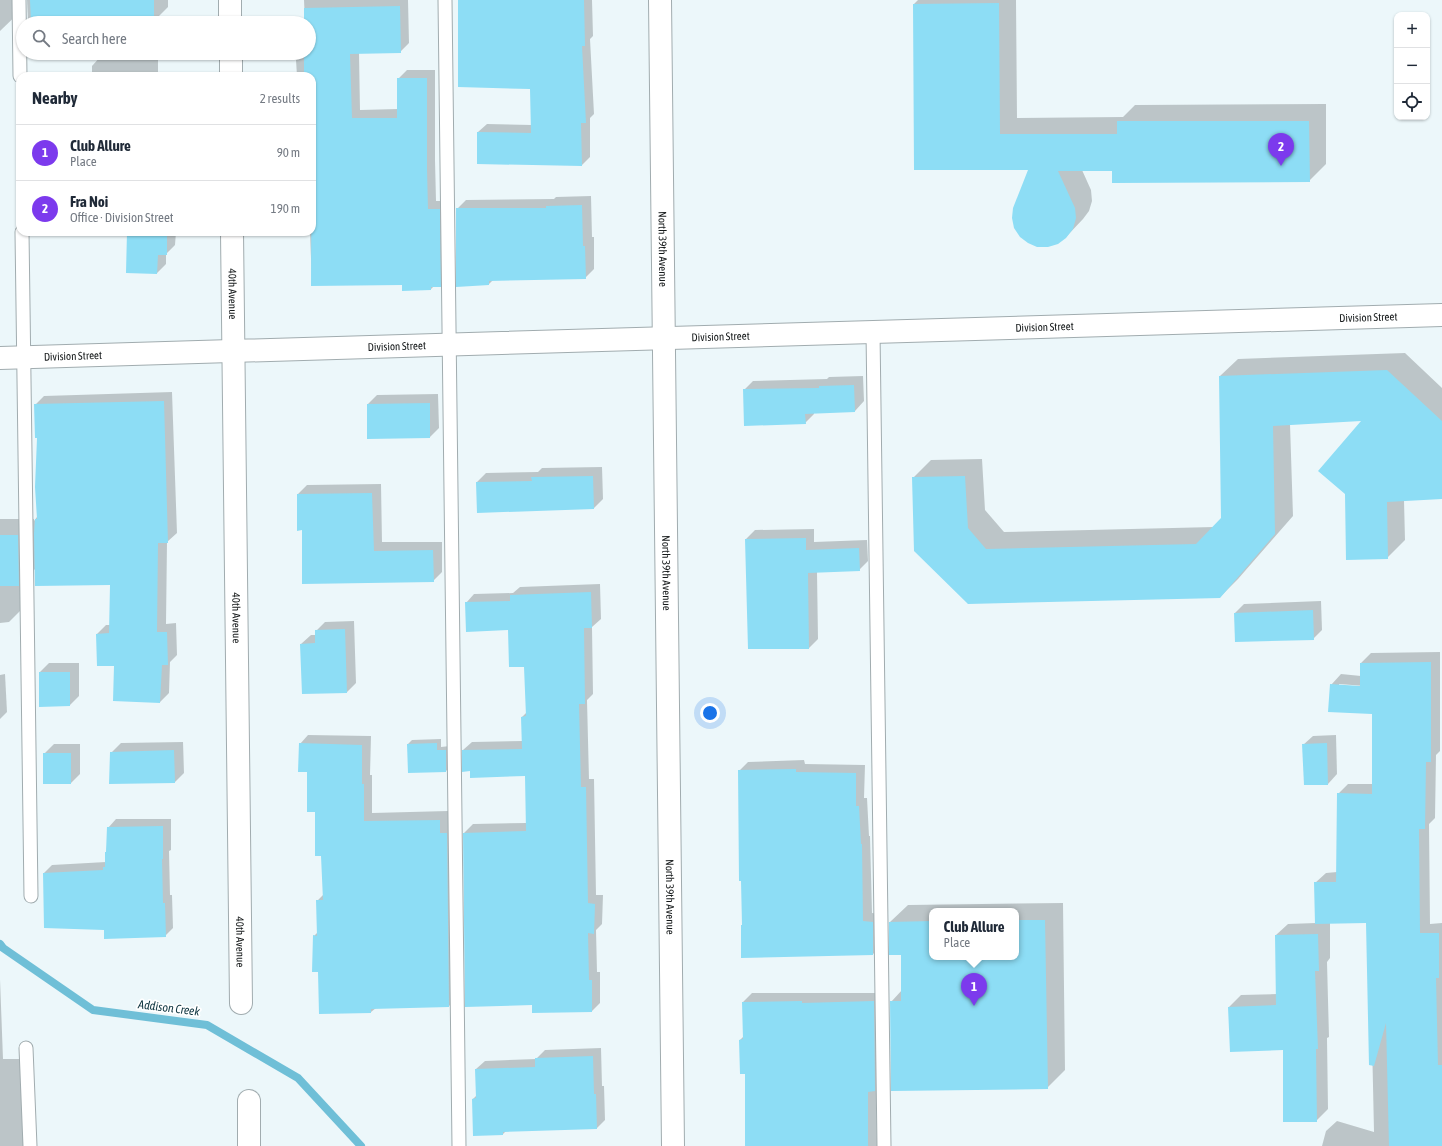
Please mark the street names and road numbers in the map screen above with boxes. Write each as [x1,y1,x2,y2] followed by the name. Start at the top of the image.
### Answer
[656,211,669,287] street label: North 39th Avenue
[226,268,239,320] street label: 40th Avenue
[1339,310,1398,324] street label: Division Street
[1015,320,1074,334] street label: Division Street
[691,330,750,343] street label: Division Street
[367,339,426,353] street label: Division Street
[44,349,102,363] street label: Division Street
[660,535,673,611] street label: North 39th Avenue
[230,592,243,643] street label: 40th Avenue
[664,859,677,935] street label: North 39th Avenue
[234,916,247,967] street label: 40th Avenue

